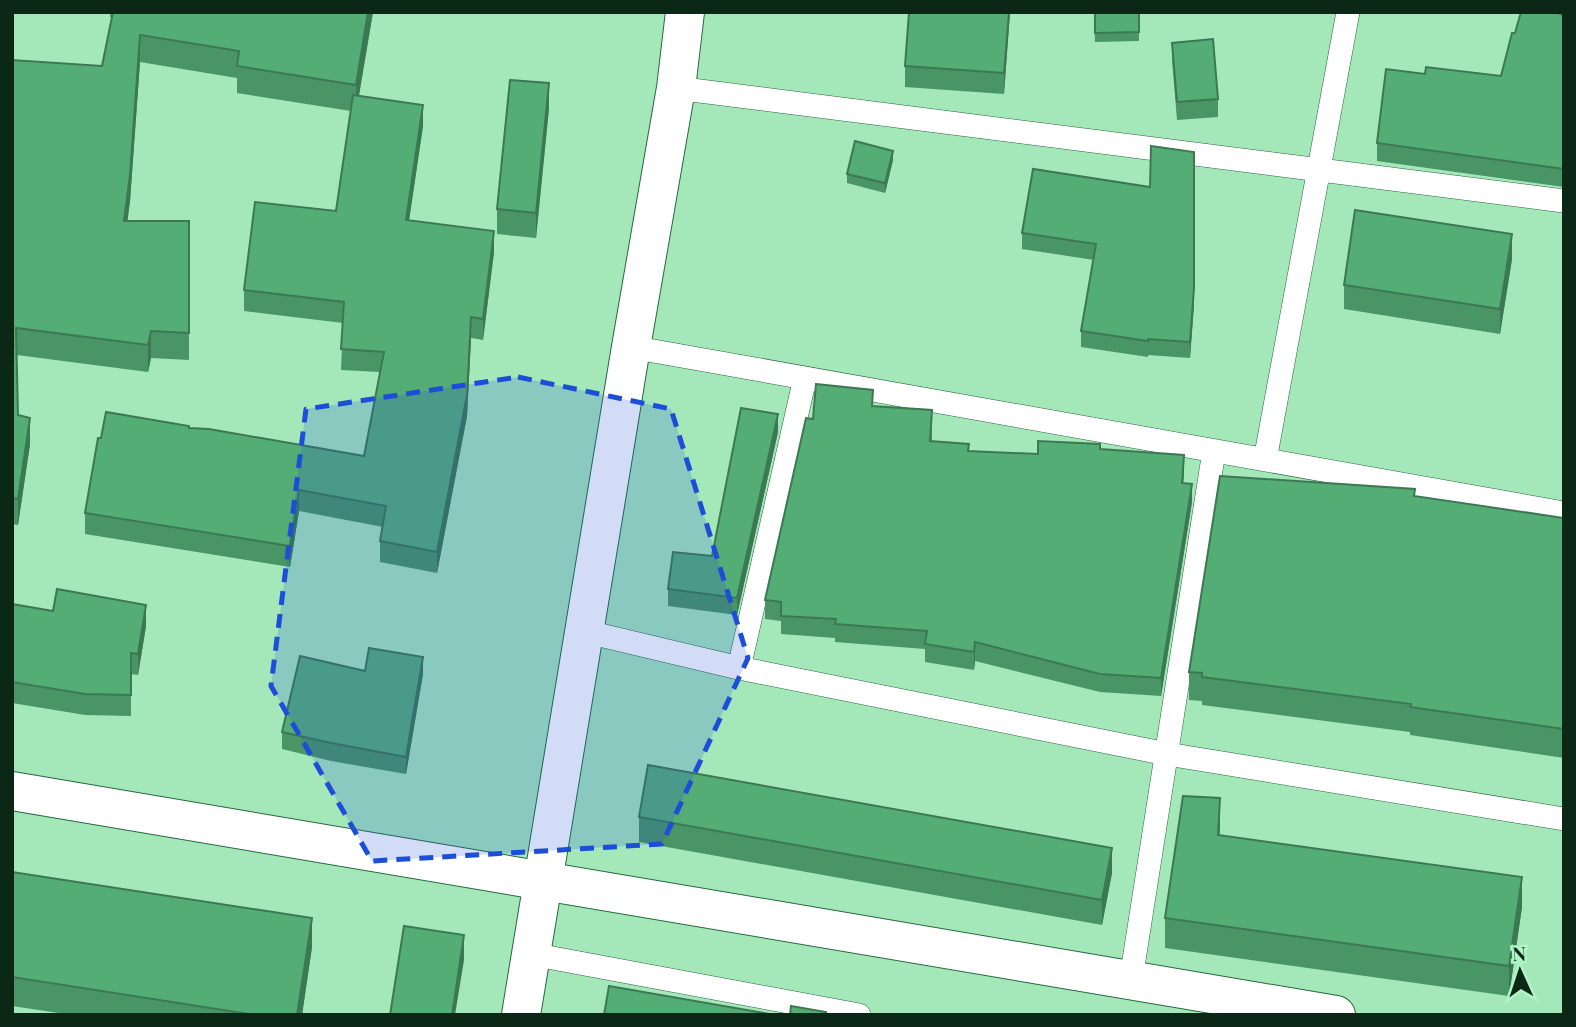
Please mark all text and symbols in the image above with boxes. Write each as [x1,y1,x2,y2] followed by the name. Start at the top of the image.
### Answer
[1485,936,1555,1006] north arrow
[1512,940,1527,966] text: N

